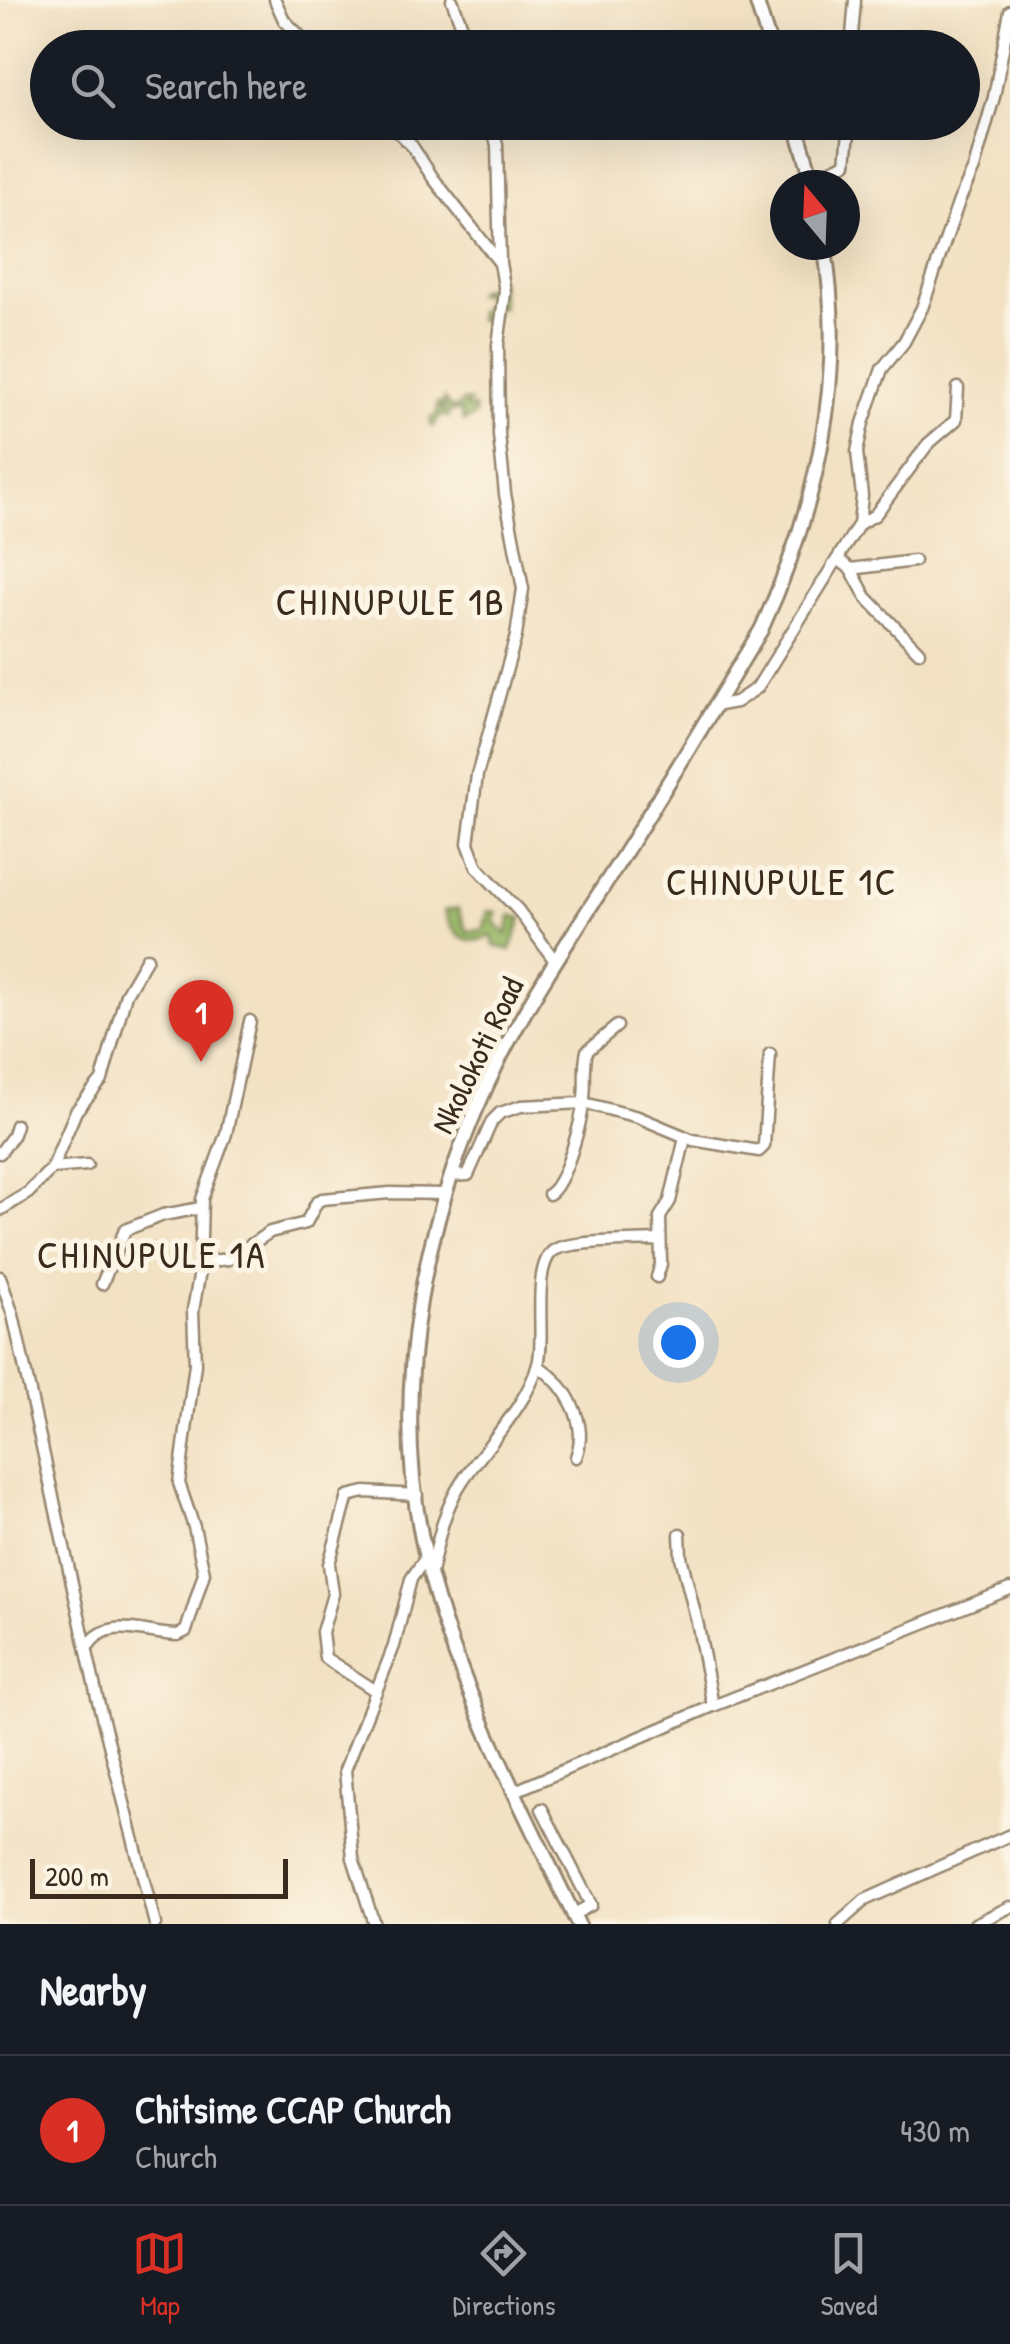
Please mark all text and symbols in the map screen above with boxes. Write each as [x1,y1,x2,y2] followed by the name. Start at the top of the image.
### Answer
[30,30,980,140] search box
[65,58,120,113] icon: search
[145,59,307,111] text: Search here
[770,170,860,260] north arrow
[276,575,506,627] district label: CHINUPULE 1B
[666,855,898,907] district label: CHINUPULE 1C
[421,970,533,1140] street label: Nkolokoti Road
[168,980,234,1062] pin: 1
[37,1228,267,1280] district label: CHINUPULE 1A
[653,1317,704,1368] your location
[30,1854,288,1898] scale bar
[45,1857,109,1895] text: 200 m
[40,1961,147,2018] text: Nearby
[135,2083,451,2135] text: Chitsime CCAP Church
[67,2109,78,2152] text: 1
[900,2109,970,2152] text: 430 m
[135,2135,217,2178] text: Church
[132,2226,187,2324] tab: Map
[452,2226,555,2324] tab: Directions
[820,2226,878,2324] tab: Saved

